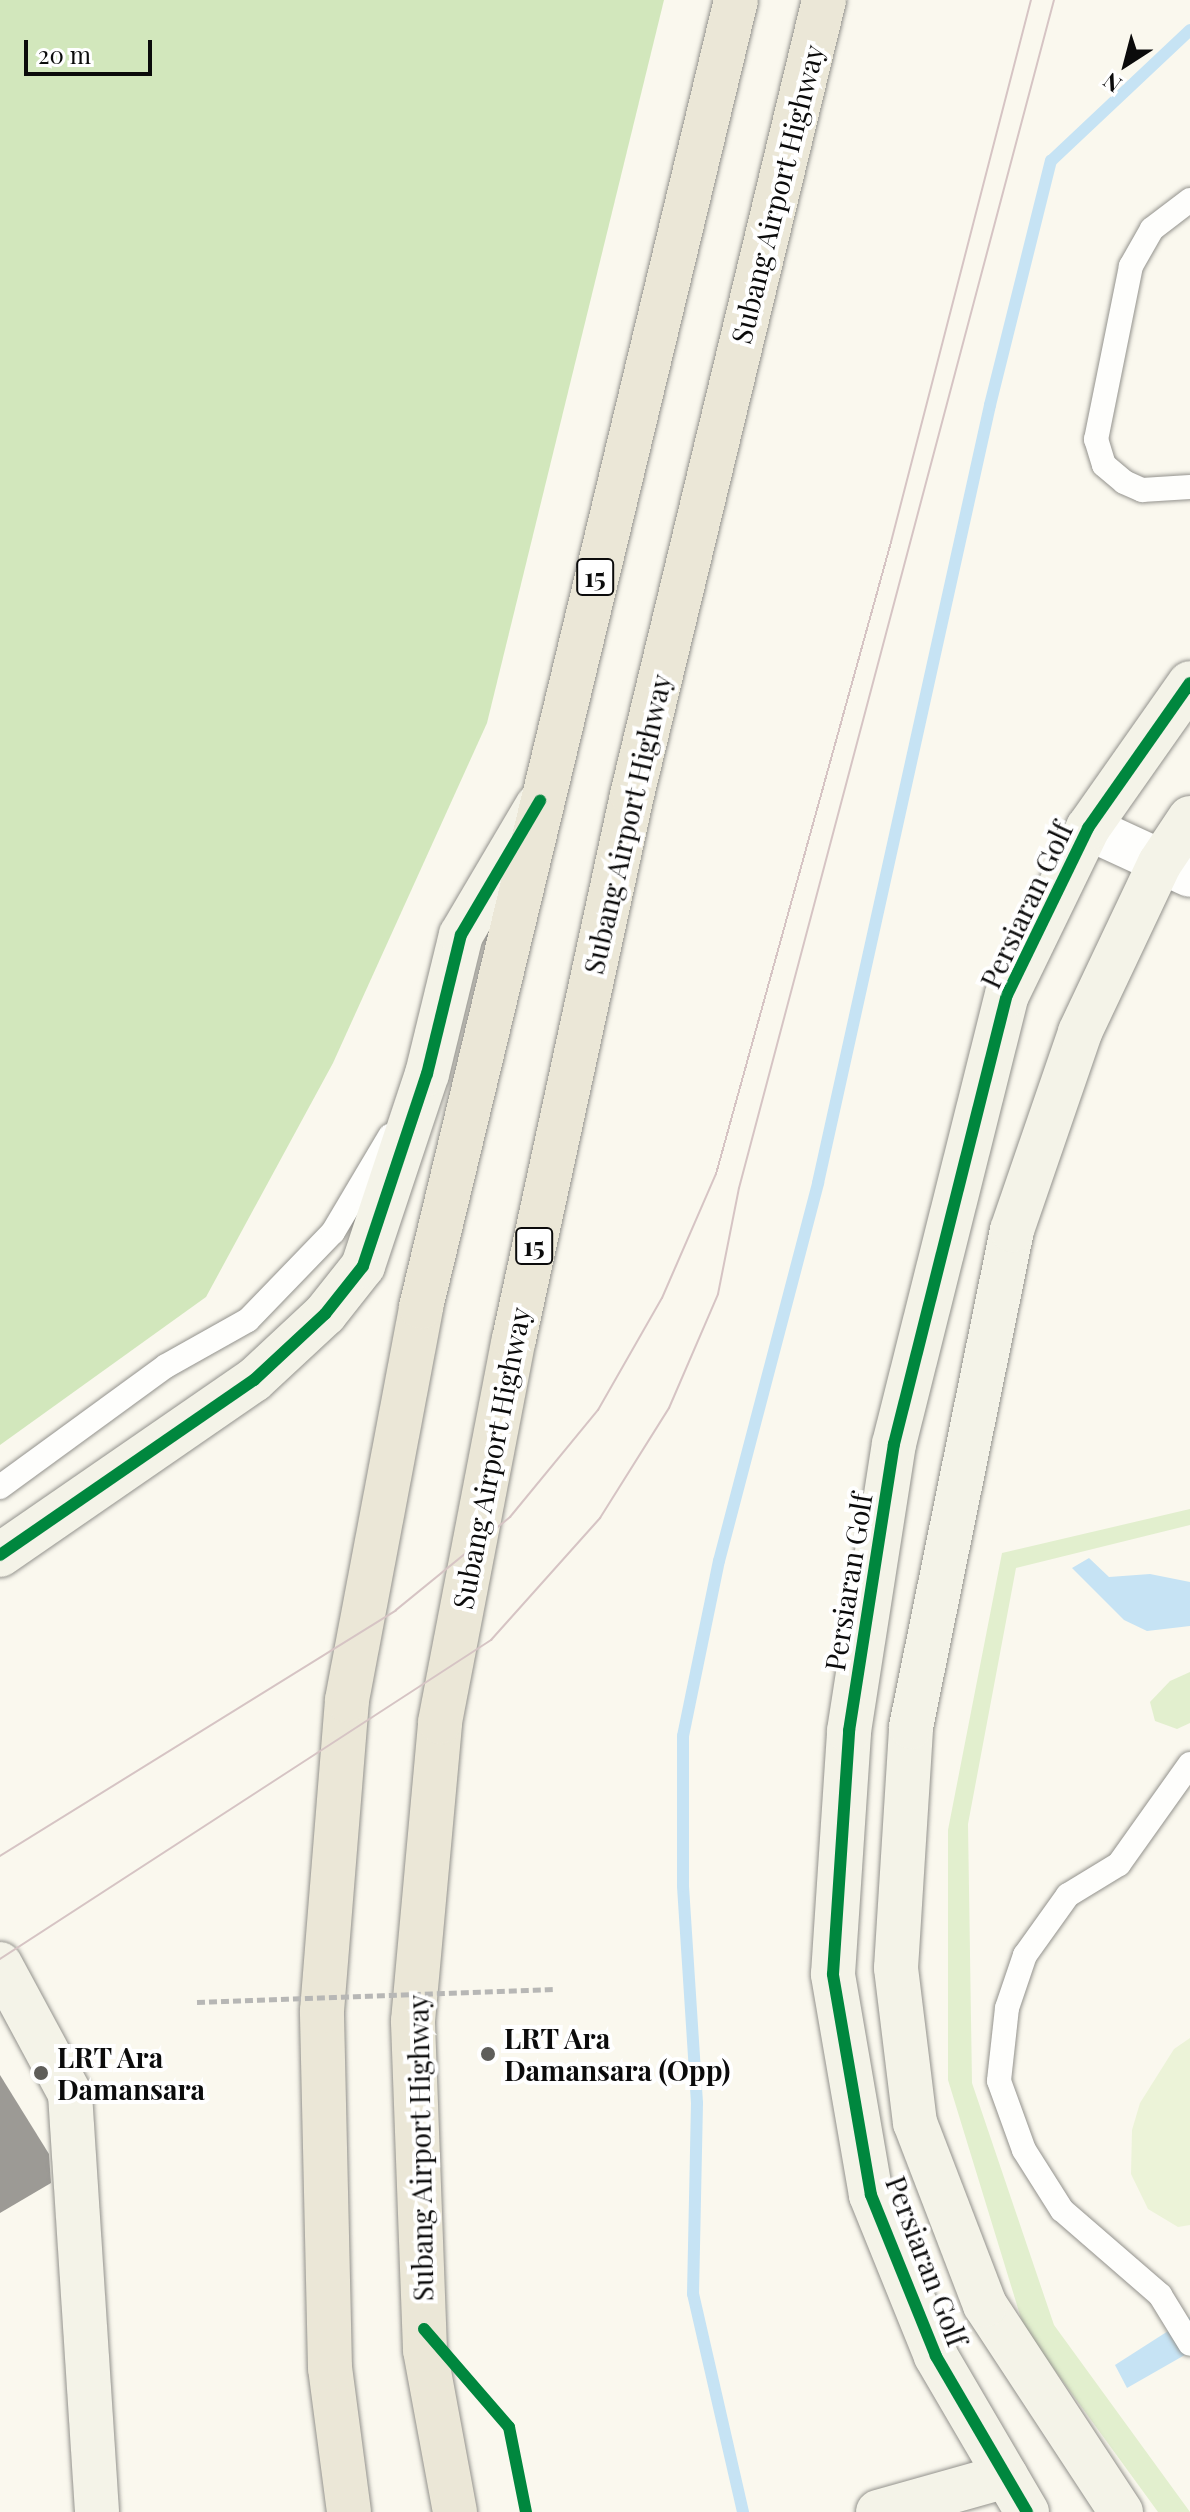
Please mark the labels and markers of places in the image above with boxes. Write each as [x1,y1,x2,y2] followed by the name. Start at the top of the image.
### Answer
[504,2021,731,2087] place label: LRT Ara Damansara (Opp)
[57,2040,205,2106] place label: LRT Ara Damansara
[479,2045,497,2063] marker: LRT Ara Damansara (Opp)
[32,2064,50,2082] marker: LRT Ara Damansara

